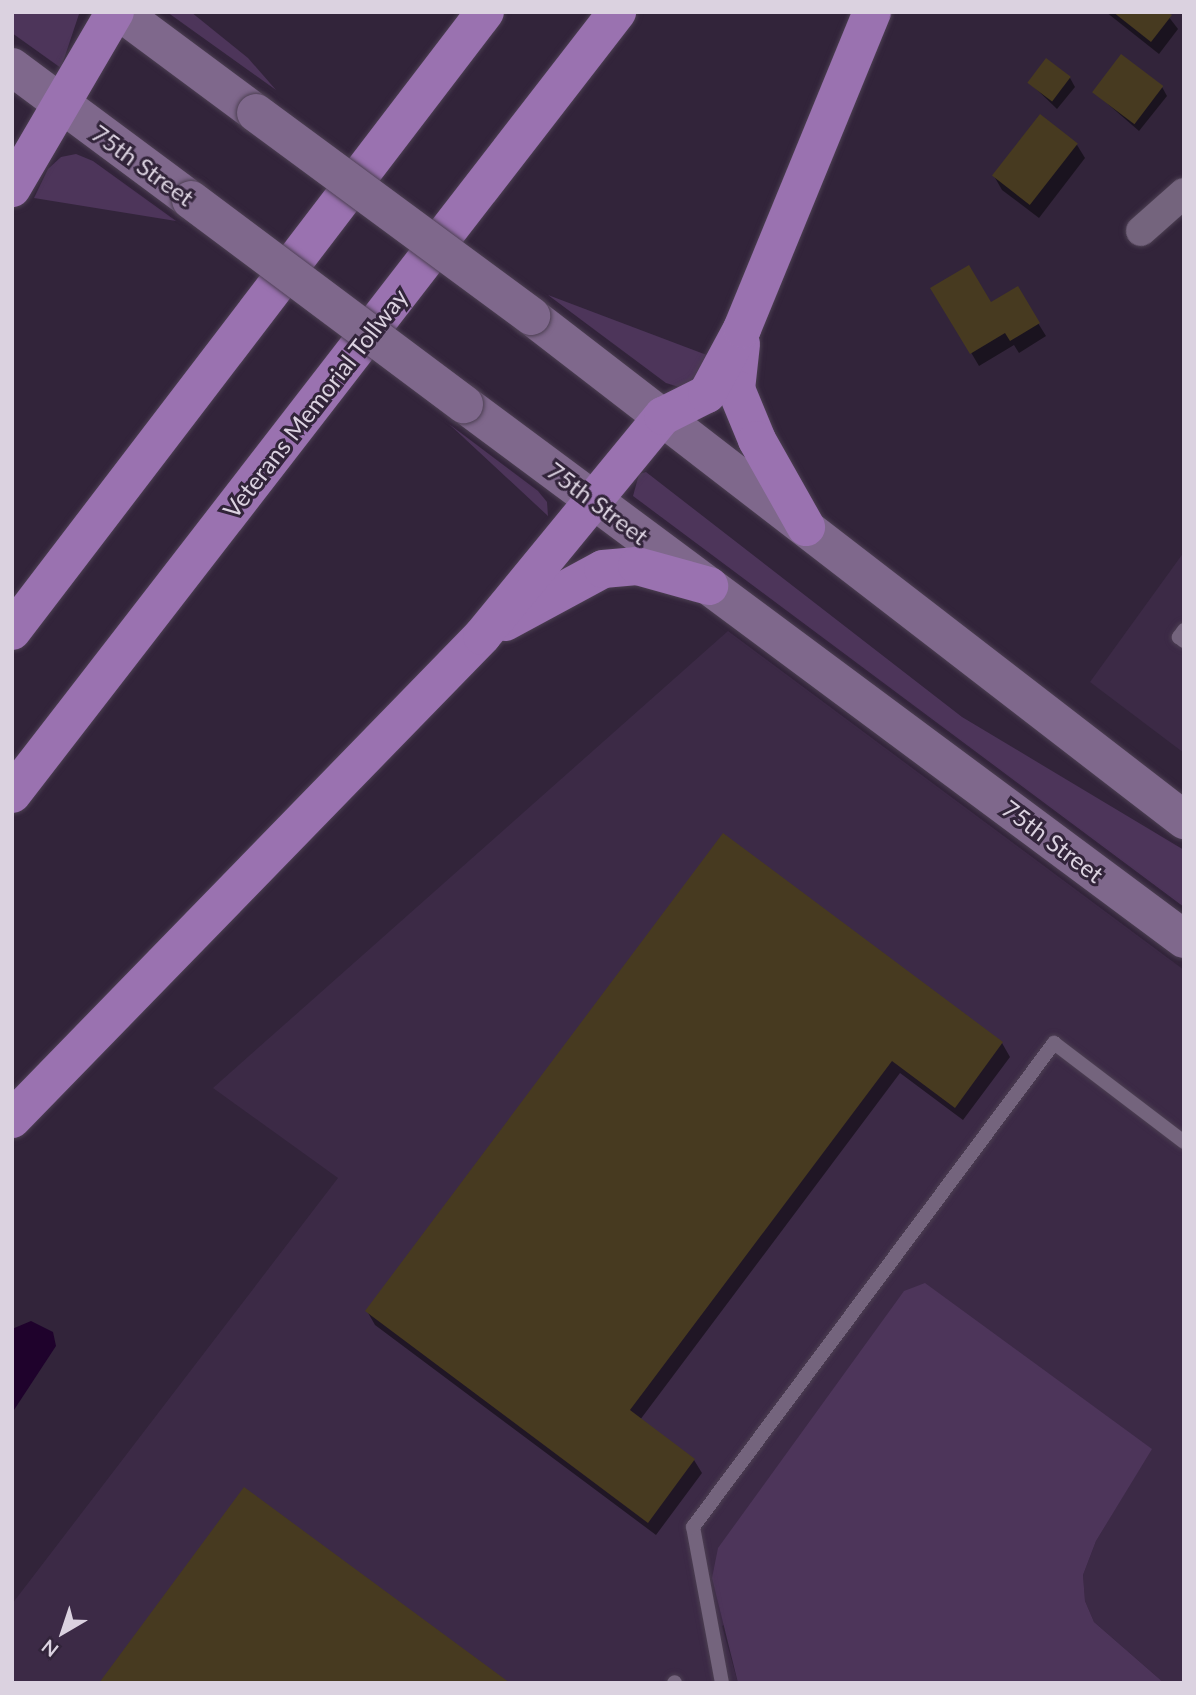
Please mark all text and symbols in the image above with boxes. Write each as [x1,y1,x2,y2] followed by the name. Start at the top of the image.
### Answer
[86,118,200,212] street label: 75th Street
[216,282,414,524] street label: Veterans Memorial Tollway
[542,456,654,550] street label: 75th Street
[997,794,1109,888] street label: 75th Street
[28,1597,98,1667] north arrow
[37,1635,62,1662] text: N

